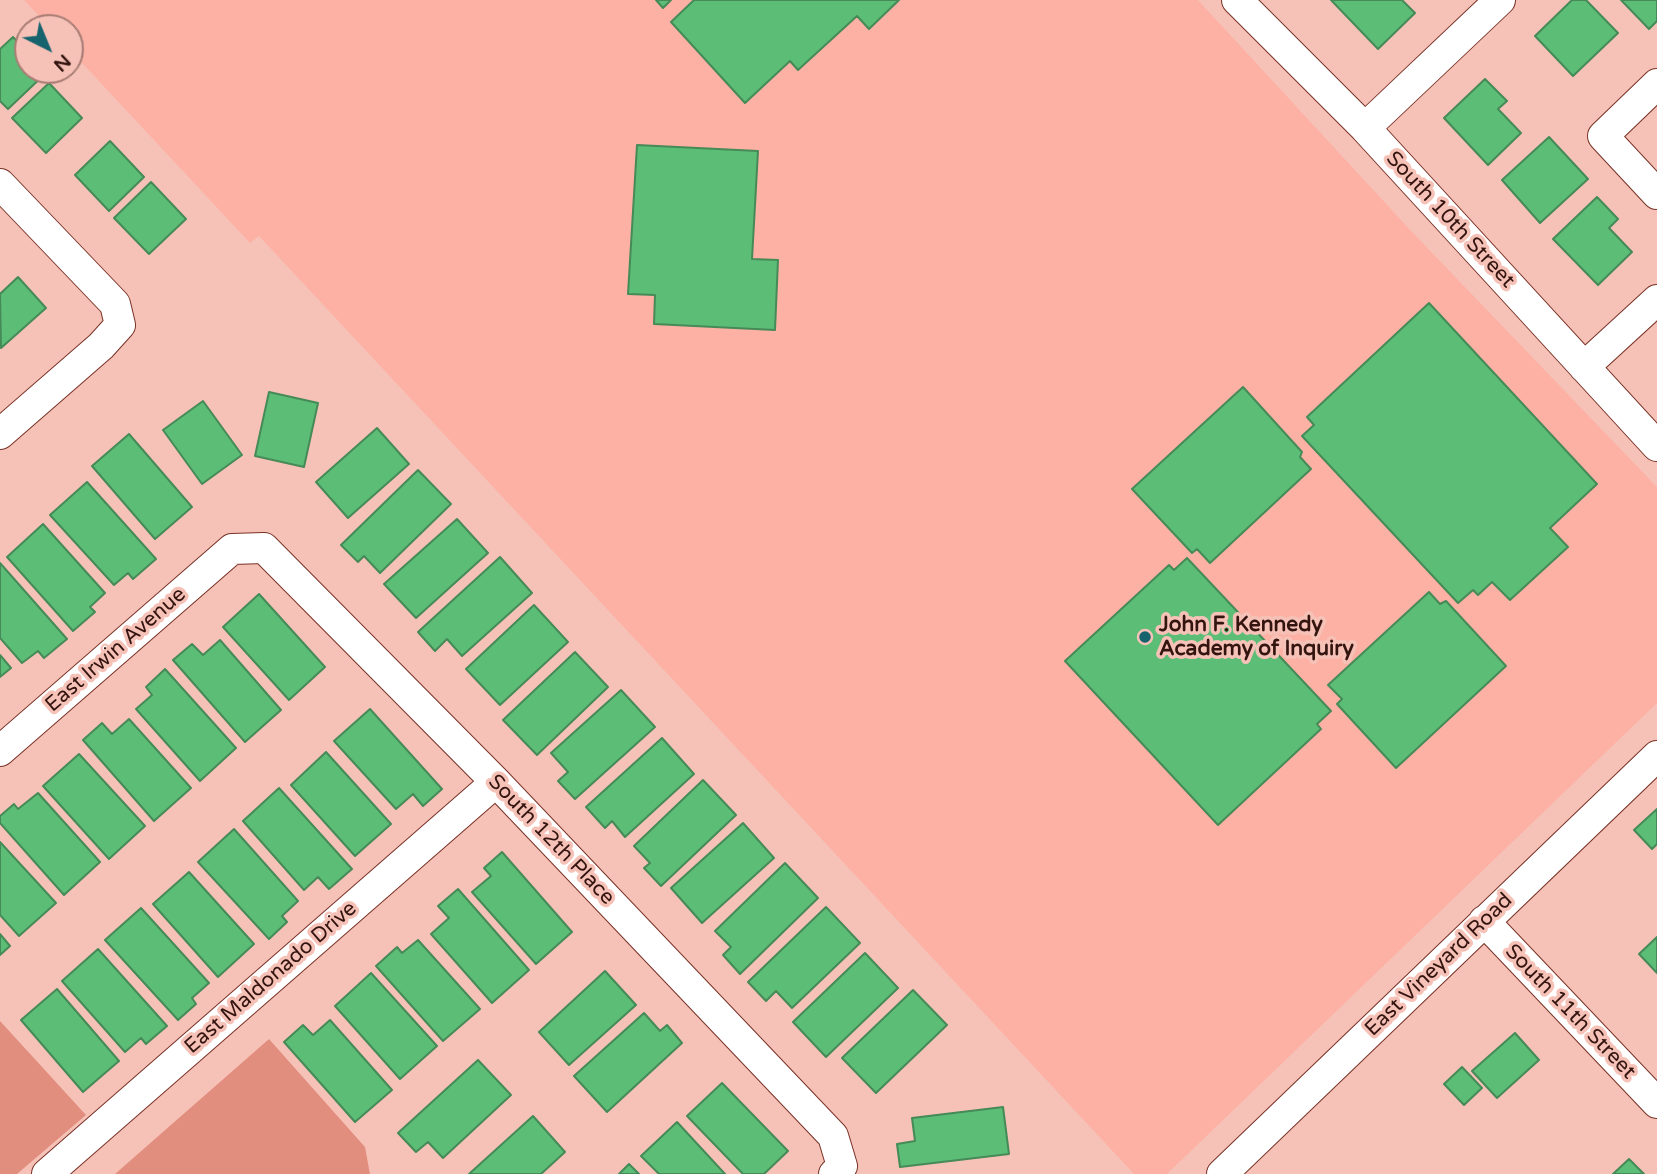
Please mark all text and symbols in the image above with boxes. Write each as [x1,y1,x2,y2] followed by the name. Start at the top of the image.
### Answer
[14,14,84,84] north arrow
[49,50,75,76] text: N
[1380,147,1520,293] street label: South 10th Street
[41,582,191,718] street label: East Irwin Avenue
[1159,612,1354,662] place label: John F. Kennedy Academy of Inquiry
[1137,629,1153,645] marker: John F. Kennedy Academy of Inquiry
[482,770,620,910] street label: South 12th Place
[1360,888,1518,1042] street label: East Vineyard Road
[180,896,362,1060] street label: East Maldonado Drive
[1499,939,1641,1085] street label: South 11th Street

